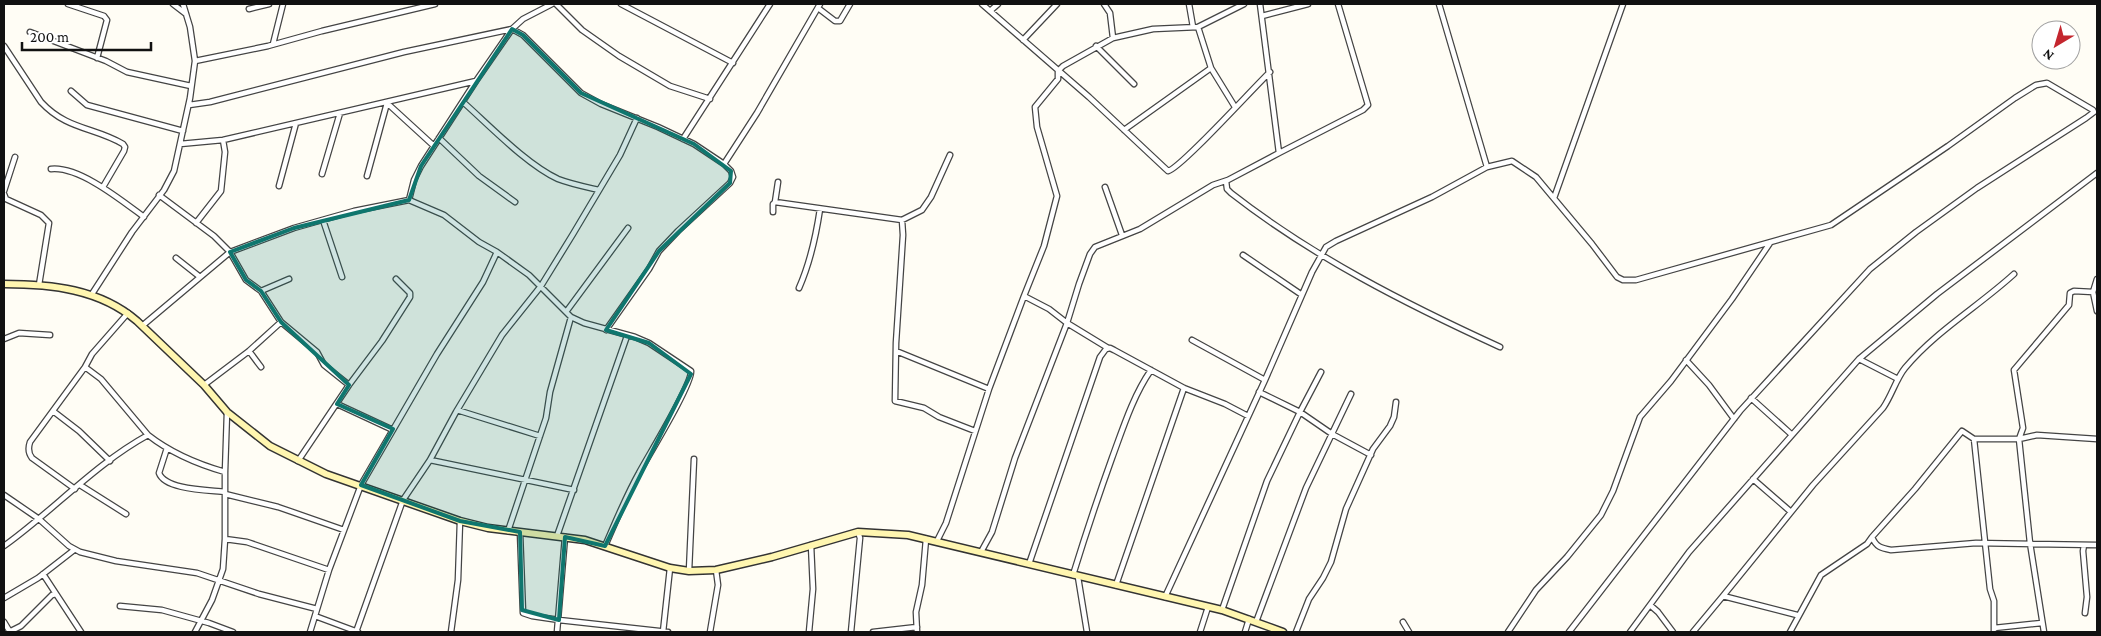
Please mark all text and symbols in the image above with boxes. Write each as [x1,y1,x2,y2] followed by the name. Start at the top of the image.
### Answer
[22,20,151,52] scale bar
[2031,20,2081,70] north arrow
[30,29,69,45] text: 200 m
[2039,46,2057,64] text: N

